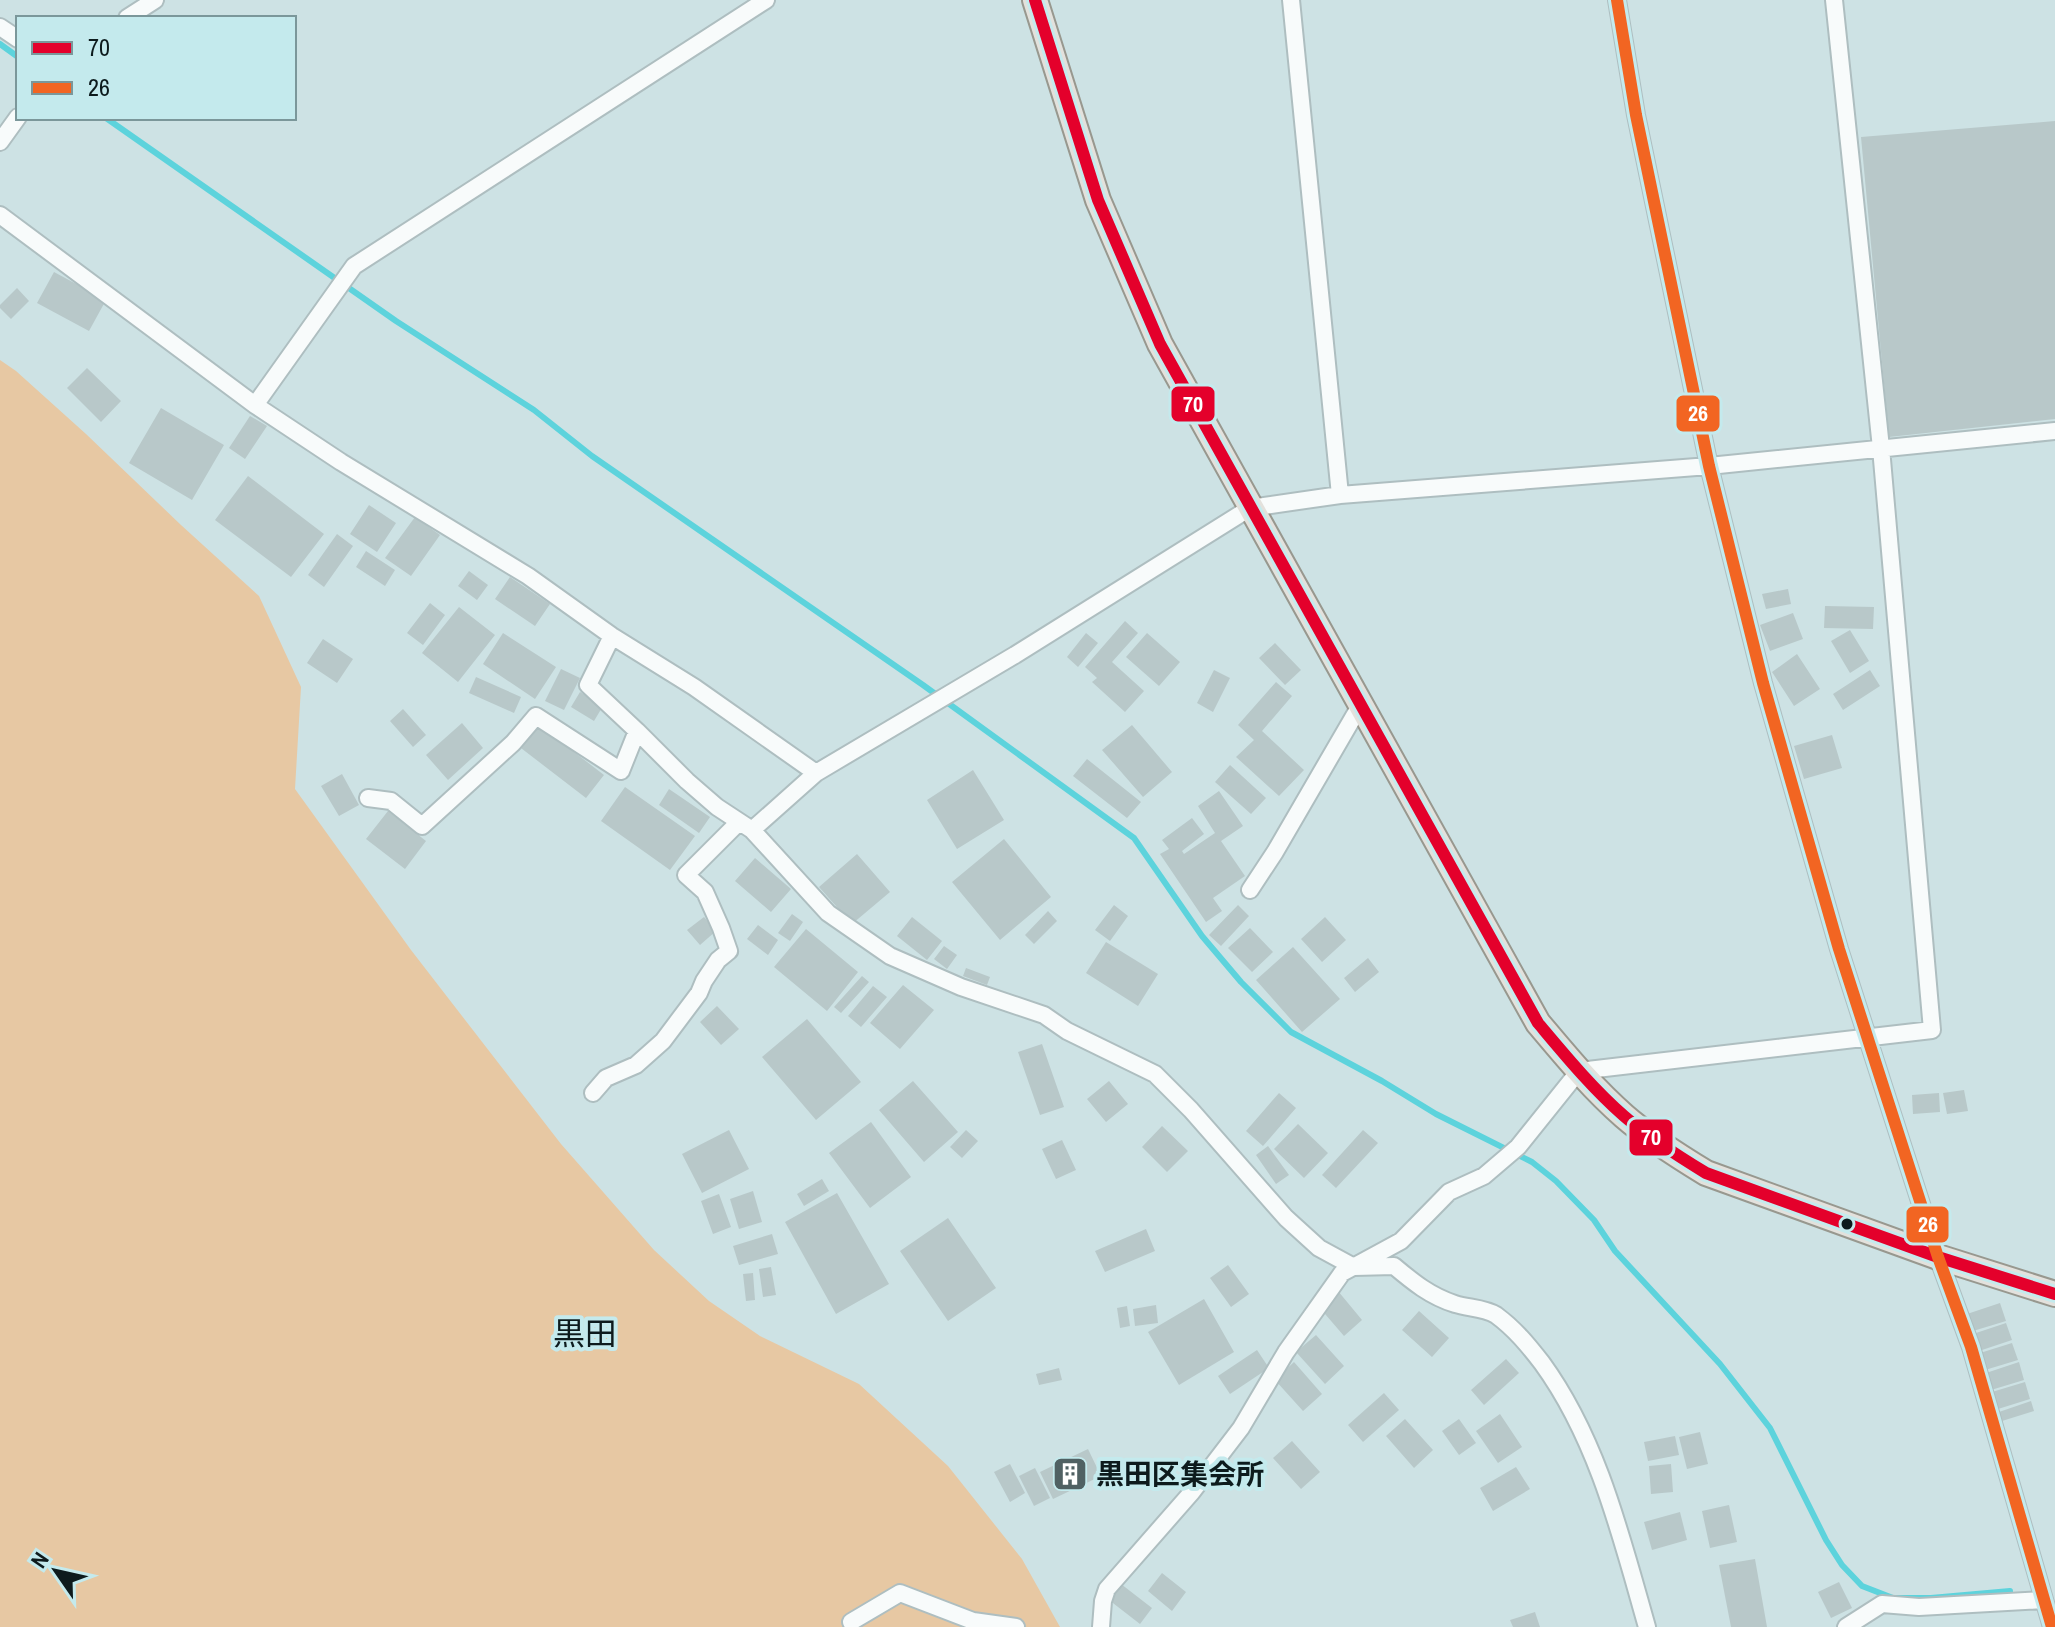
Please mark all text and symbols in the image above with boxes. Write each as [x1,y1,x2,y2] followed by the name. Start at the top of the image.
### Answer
[16,16,296,120] legend
[88,31,110,63] text: 70
[88,71,110,103] text: 26
[1170,385,1216,423] line badge: 70
[1183,389,1203,419] text: 70
[1675,394,1721,433] line badge: 26
[1688,398,1708,428] text: 26
[1628,1118,1674,1157] line badge: 70
[1641,1122,1661,1152] text: 70
[1905,1205,1950,1244] line badge: 26
[1918,1209,1938,1239] text: 26
[1839,1216,1855,1232] unlabelled marker
[553,1312,617,1355] district label: 黒田
[1051,1455,1089,1493] building icon: 黒田区集会所
[1096,1455,1264,1493] place label: 黒田区集会所
[16,1531,96,1611] north arrow
[23,1546,55,1574] text: N

